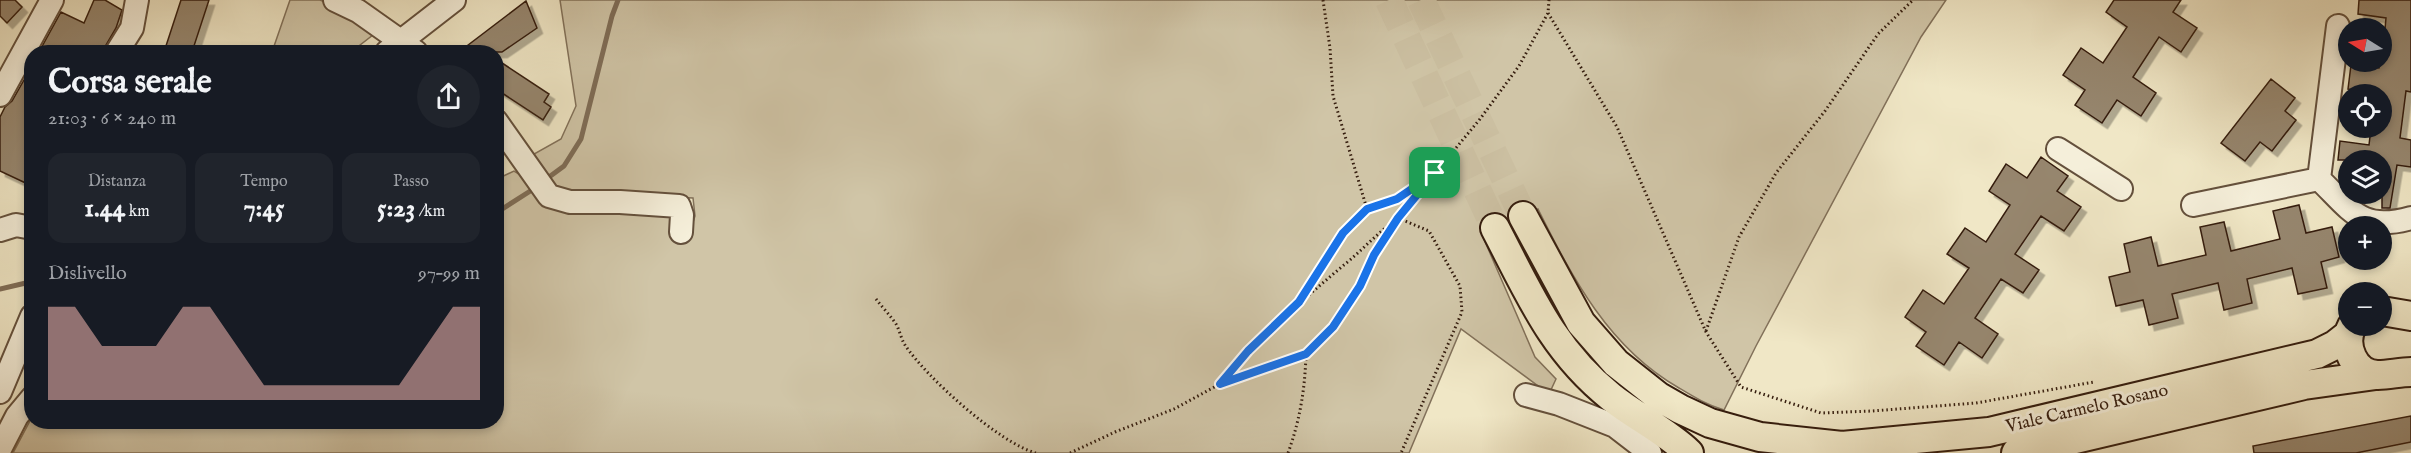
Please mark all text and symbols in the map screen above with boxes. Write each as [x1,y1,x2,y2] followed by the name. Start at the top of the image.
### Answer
[2338,18,2392,72] north arrow
[2338,18,2392,336] map controls
[48,62,212,104] text: Corsa serale
[417,65,480,128] button: share
[2338,84,2392,138] button: locate
[48,106,176,131] text: 21:03 · 6 × 240 m
[1409,147,1460,198] pin
[2338,150,2392,204] button: layers
[1418,156,1451,189] icon: arrive
[88,172,146,192] text: Distanza
[240,172,288,192] text: Tempo
[393,172,429,192] text: Passo
[84,192,125,225] text: 1.44
[243,192,285,225] text: 7:45
[377,192,415,225] text: 5:23
[125,202,150,222] text: km
[415,202,445,222] text: /km
[2338,216,2392,270] button: +
[48,261,127,286] text: Dislivello
[418,261,480,286] text: 97–99 m
[2338,282,2392,336] button: −
[2003,379,2171,439] street label: Viale Carmelo Rosano

